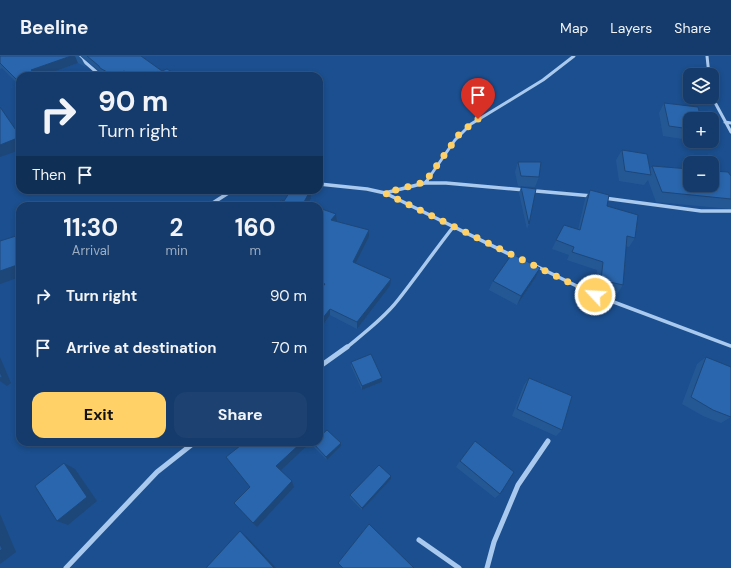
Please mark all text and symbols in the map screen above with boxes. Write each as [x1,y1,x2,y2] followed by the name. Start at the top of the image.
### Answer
[20,15,88,40] text: Beeline
[560,19,588,37] text: Map
[610,19,652,37] text: Layers
[674,19,711,37] text: Share
[683,68,719,192] map controls
[683,68,719,104] button: layers
[461,78,495,119] pin
[98,83,168,120] text: 90 m
[467,84,489,106] icon: arrive
[32,88,84,140] icon: right
[683,112,719,148] button: +
[98,119,178,143] text: Turn right
[683,156,719,192] button: −
[74,164,96,186] icon: arrive
[32,165,66,185] text: Then
[63,212,118,243] text: 11:30
[170,212,183,243] text: 2
[235,212,276,243] text: 160
[72,242,110,259] text: Arrival
[165,242,188,259] text: min
[249,242,261,259] text: m
[574,274,616,316] position arrow
[32,285,54,307] icon: right
[66,286,137,306] text: Turn right
[270,286,307,306] text: 90 m
[32,337,54,359] icon: arrive
[66,338,217,358] text: Arrive at destination
[272,338,307,358] text: 70 m
[32,392,166,438] button: Exit
[174,392,307,438] button: Share

